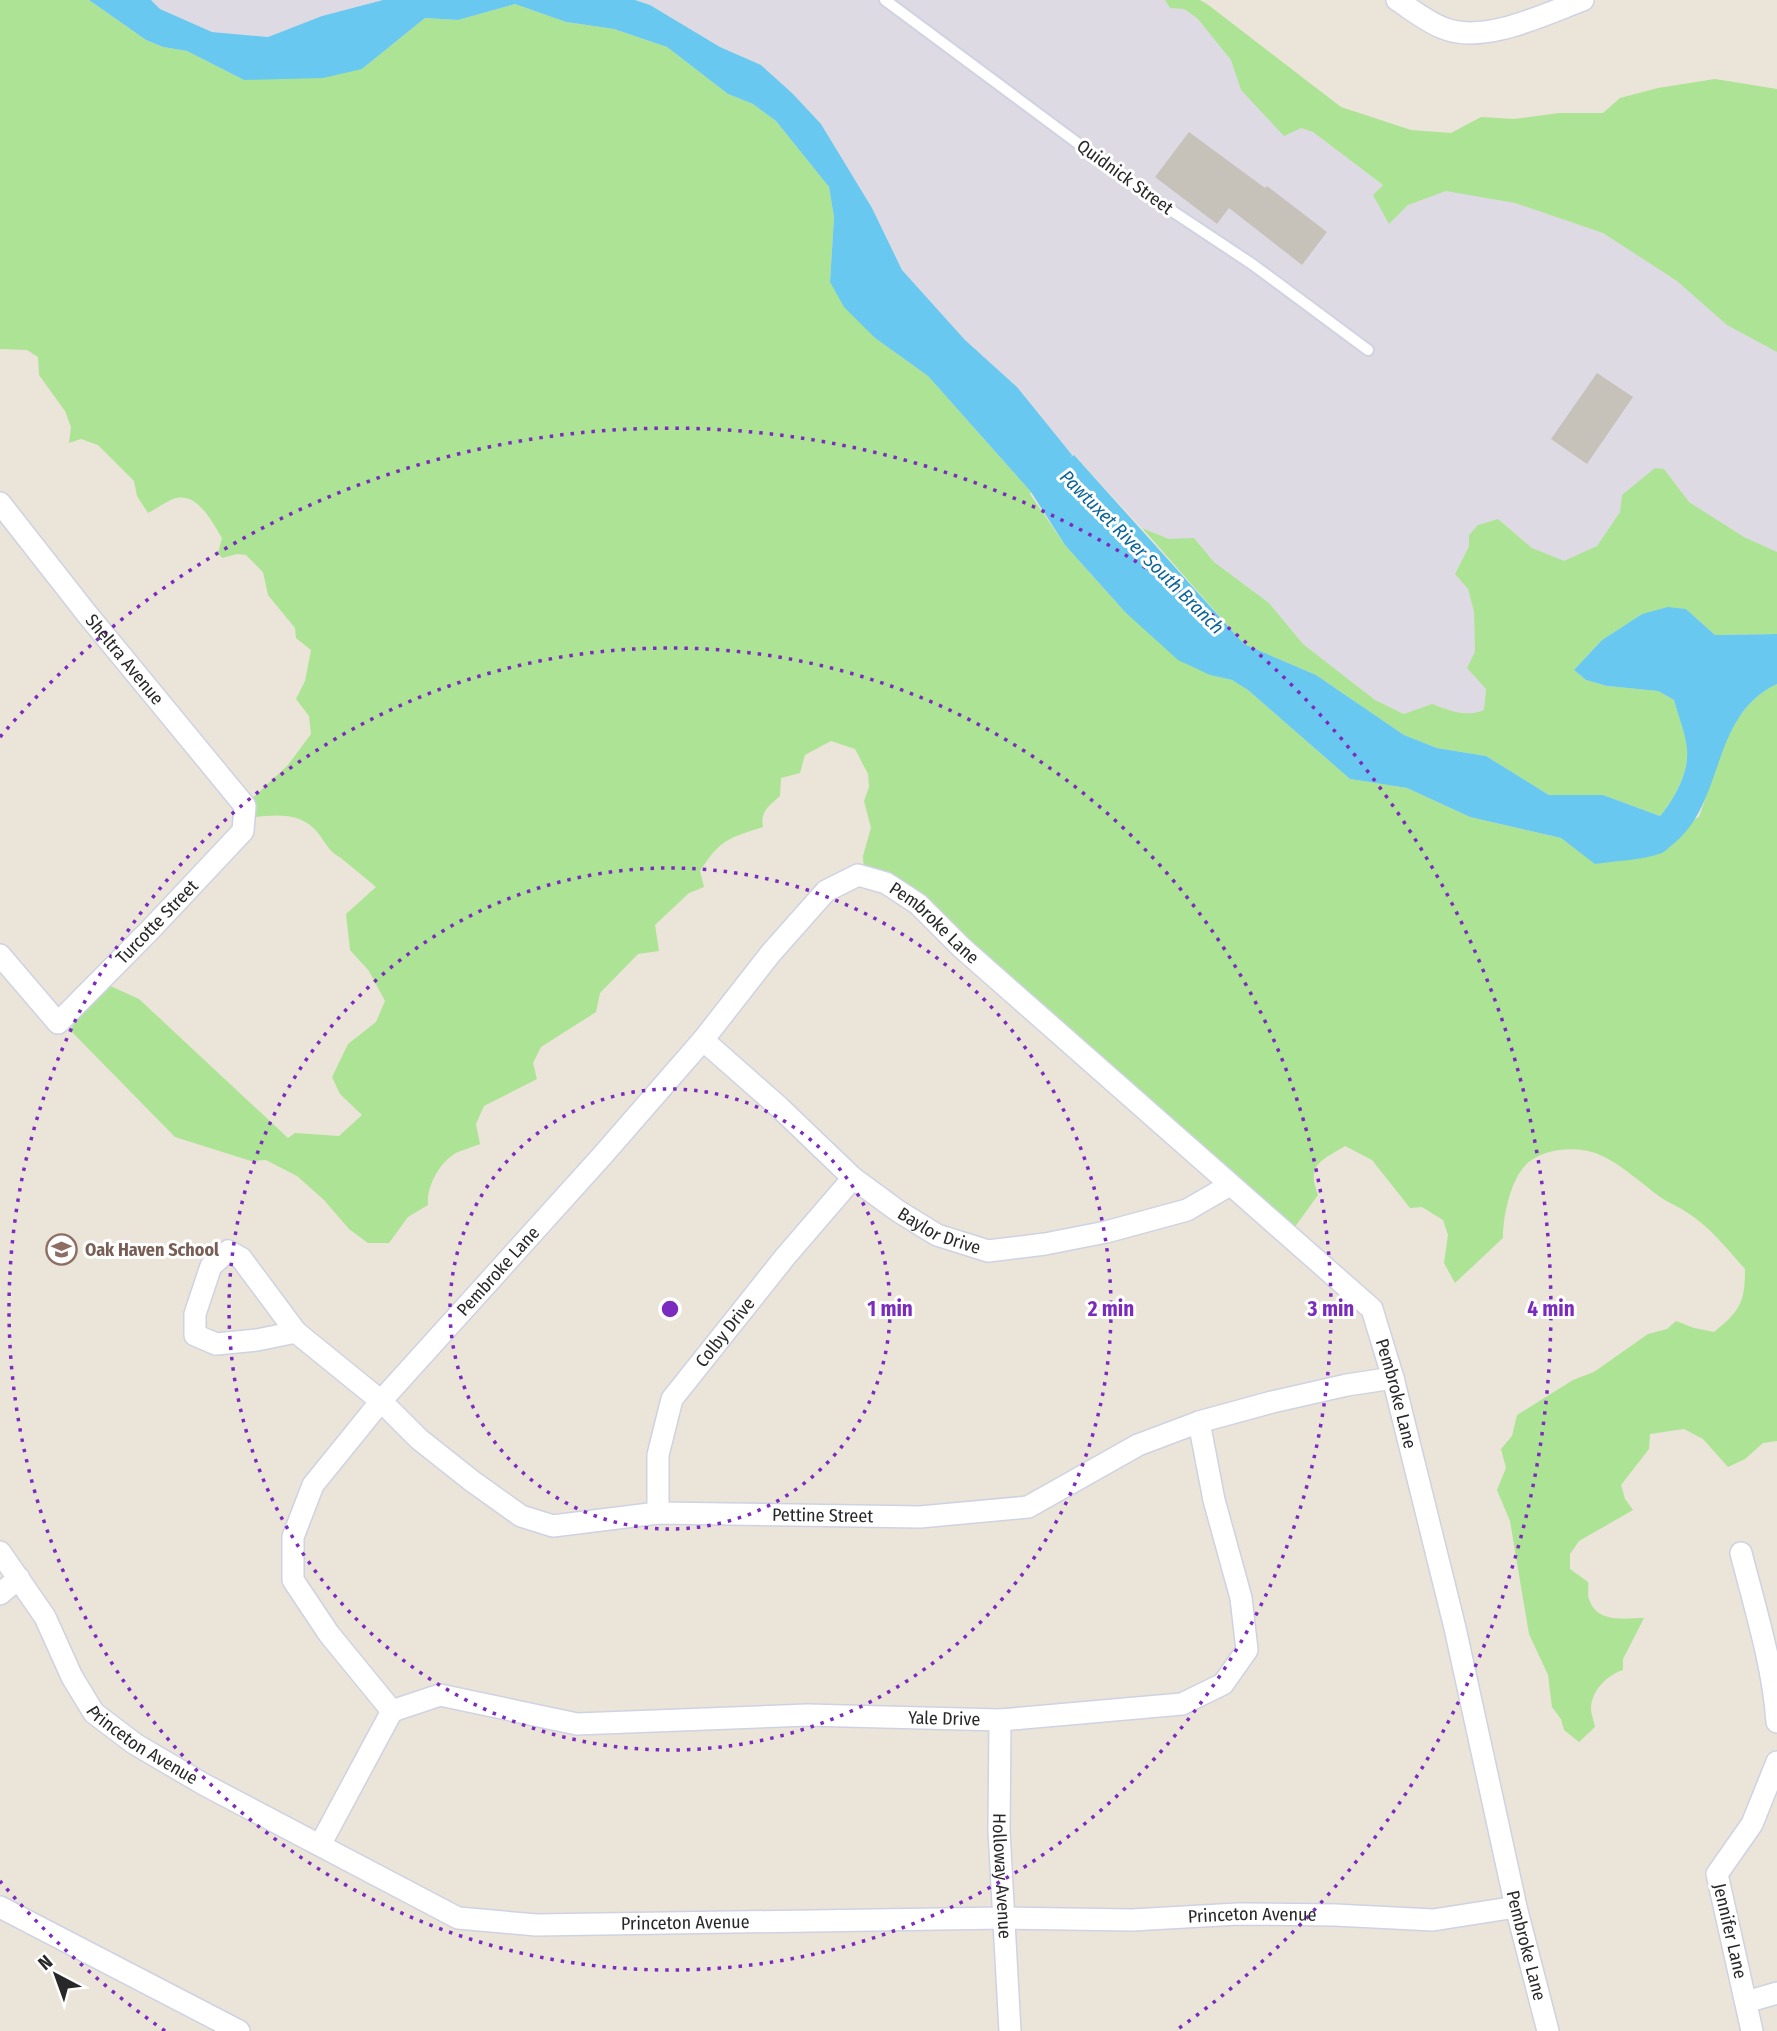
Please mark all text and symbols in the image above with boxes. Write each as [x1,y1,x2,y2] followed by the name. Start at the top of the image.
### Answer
[1073,135,1177,219] street label: Quidnick Street
[1055,465,1229,639] water label: Pawtuxet River South Branch
[81,610,168,709] street label: Sheltra Avenue
[111,875,203,969] street label: Turcotte Street
[885,877,984,969] street label: Pembroke Lane
[894,1203,983,1259] street label: Baylor Drive
[452,1222,544,1320] street label: Pembroke Lane
[45,1233,79,1267] school or university icon: Oak Haven School
[85,1239,219,1261] place label: Oak Haven School
[691,1293,760,1372] street label: Colby Drive
[867,1296,913,1322] text: 1 min
[1087,1296,1134,1322] text: 2 min
[1307,1296,1354,1322] text: 3 min
[1527,1296,1575,1322] text: 4 min
[658,1297,682,1321] centre of rings
[1371,1336,1421,1451] street label: Pembroke Lane
[772,1504,873,1527] street label: Pettine Street
[81,1702,202,1789] street label: Princeton Avenue
[908,1707,981,1730] street label: Yale Drive
[988,1813,1016,1939] street label: Holloway Avenue
[1708,1881,1752,1981] street label: Jennifer Lane
[1502,1888,1551,2003] street label: Pembroke Lane
[1187,1903,1317,1928] street label: Princeton Avenue
[621,1911,750,1935] street label: Princeton Avenue
[21,1940,91,2010] north arrow
[33,1950,57,1975] text: N

